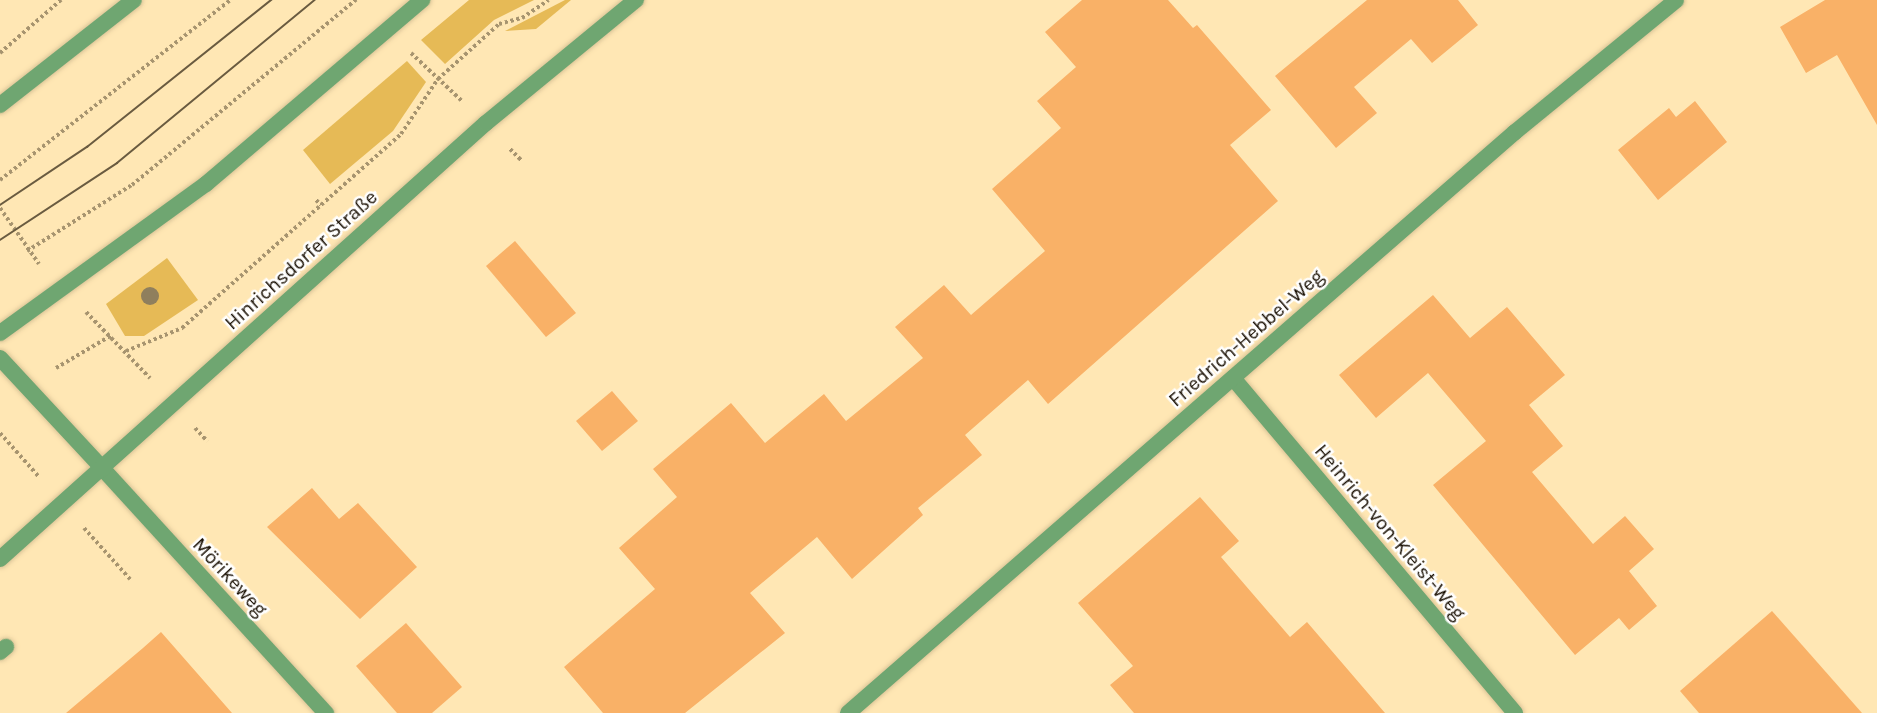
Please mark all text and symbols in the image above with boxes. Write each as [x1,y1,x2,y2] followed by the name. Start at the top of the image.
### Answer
[220,185,382,335] street label: Hinrichsdorfer Straße
[1164,264,1328,412] street label: Friedrich-Hebbel-Weg
[1309,439,1471,625] street label: Heinrich-von-Kleist-Weg
[188,533,272,621] street label: Mörikeweg

